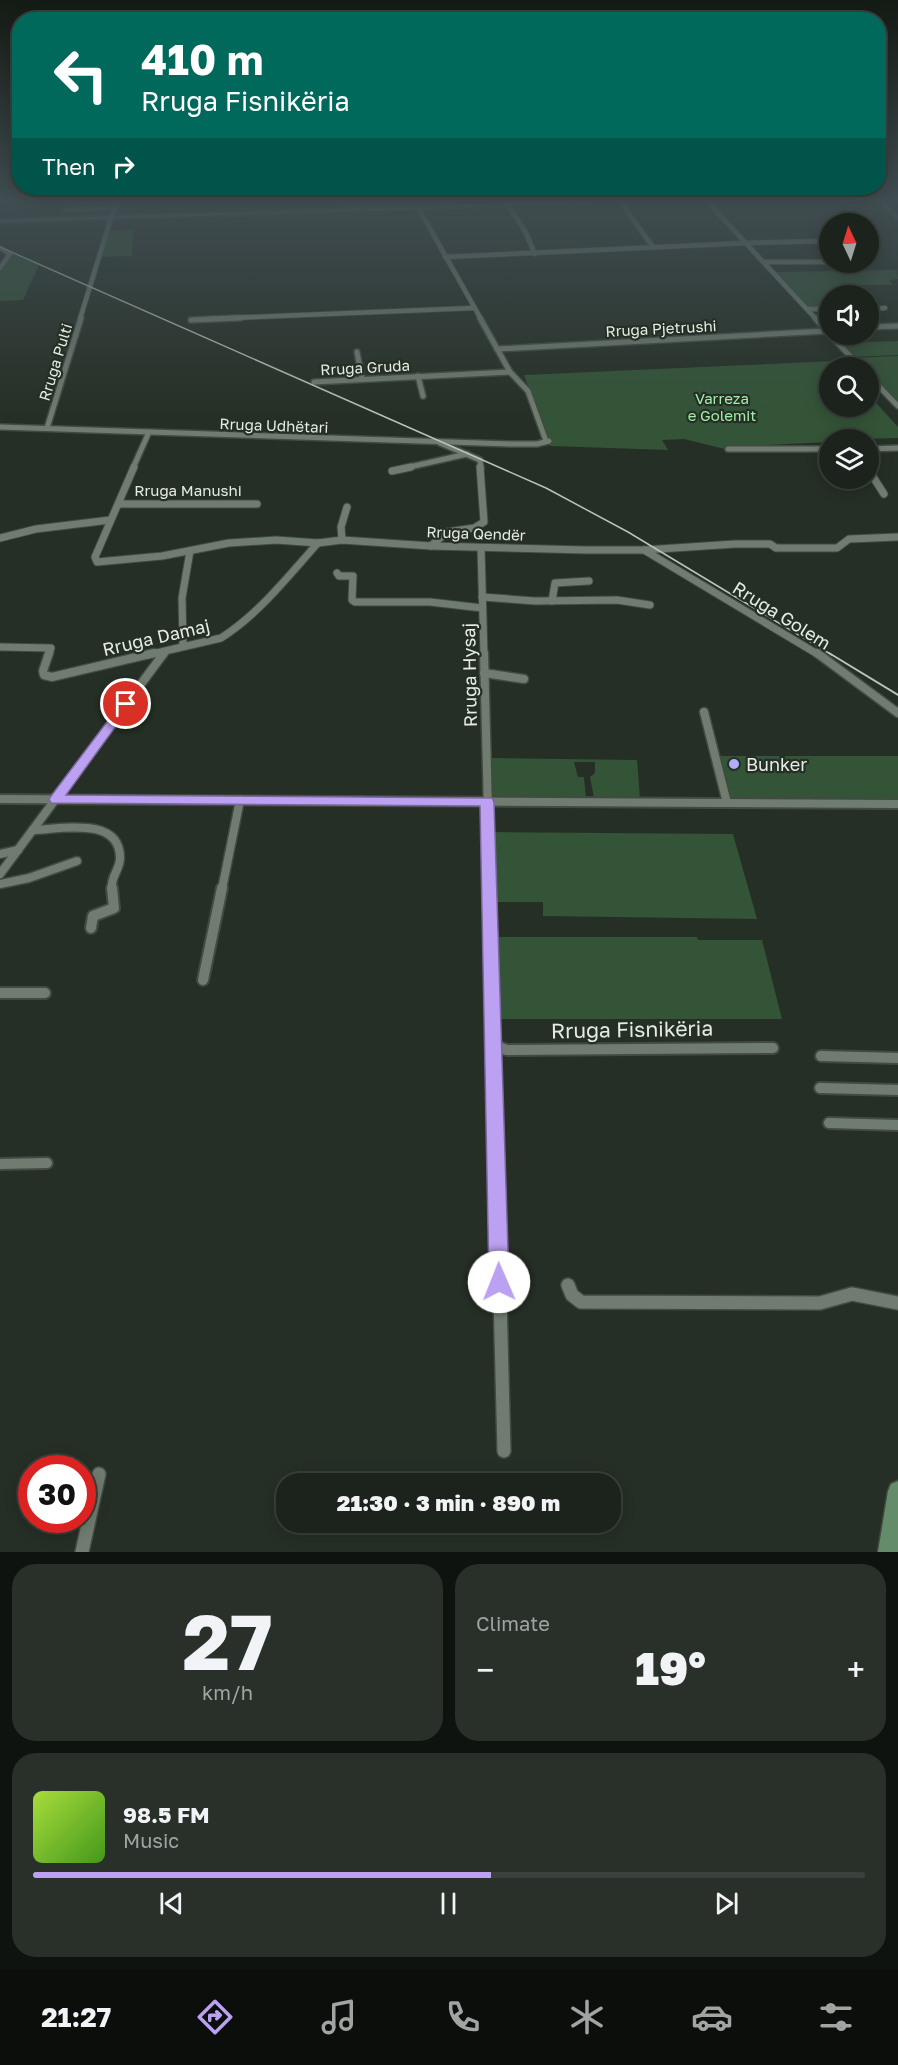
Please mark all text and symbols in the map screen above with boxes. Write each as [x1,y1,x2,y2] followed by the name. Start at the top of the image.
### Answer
[141,34,263,84] text: 410 m
[42,36,120,114] icon: left
[141,85,350,117] text: Rruga Fisnikëria
[107,150,140,183] icon: right
[42,153,95,180] text: Then
[819,213,879,273] north arrow
[819,213,879,489] map controls
[819,285,879,345] button: sound
[605,316,717,340] street label: Rruga Pjetrushi
[35,321,75,403] street label: Rruga Pulti
[320,356,410,378] street label: Rruga Gruda
[819,357,879,417] button: search
[688,389,756,424] park label: Varreza e Golemit
[219,414,329,436] street label: Rruga Udhëtari
[819,429,879,489] button: layers
[134,481,242,499] street label: Rruga Manushi
[426,522,526,544] street label: Rruga Qendër
[729,576,835,654] street label: Rruga Golem
[100,614,212,660] street label: Rruga Damaj
[457,623,481,727] street label: Rruga Hysaj
[100,678,151,729] pin
[109,687,142,720] icon: arrive
[746,753,807,775] place label: Bunker
[727,757,741,771] marker: Bunker
[551,1015,713,1043] street label: Rruga Fisnikëria
[467,1250,531,1314] position arrow
[18,1455,96,1533] speed limit sign: 30
[337,1489,560,1516] text: 21:30 · 3 min · 890 m
[182,1594,273,1687] text: 27
[476,1611,550,1635] text: Climate
[635,1641,706,1695] text: 19°
[476,1650,494,1689] text: −
[847,1650,865,1689] text: +
[202,1680,253,1704] text: km/h
[123,1801,210,1828] text: 98.5 FM
[123,1828,179,1852] text: Music
[155,1887,188,1920] icon: previous
[432,1887,465,1920] icon: pause
[710,1887,743,1920] icon: next
[194,1996,236,2038] icon: directions
[318,1996,360,2038] icon: music
[442,1996,484,2038] icon: phone
[566,1996,608,2038] icon: climate
[691,1996,733,2038] icon: car
[815,1996,857,2038] icon: filters
[41,2001,111,2033] text: 21:27

